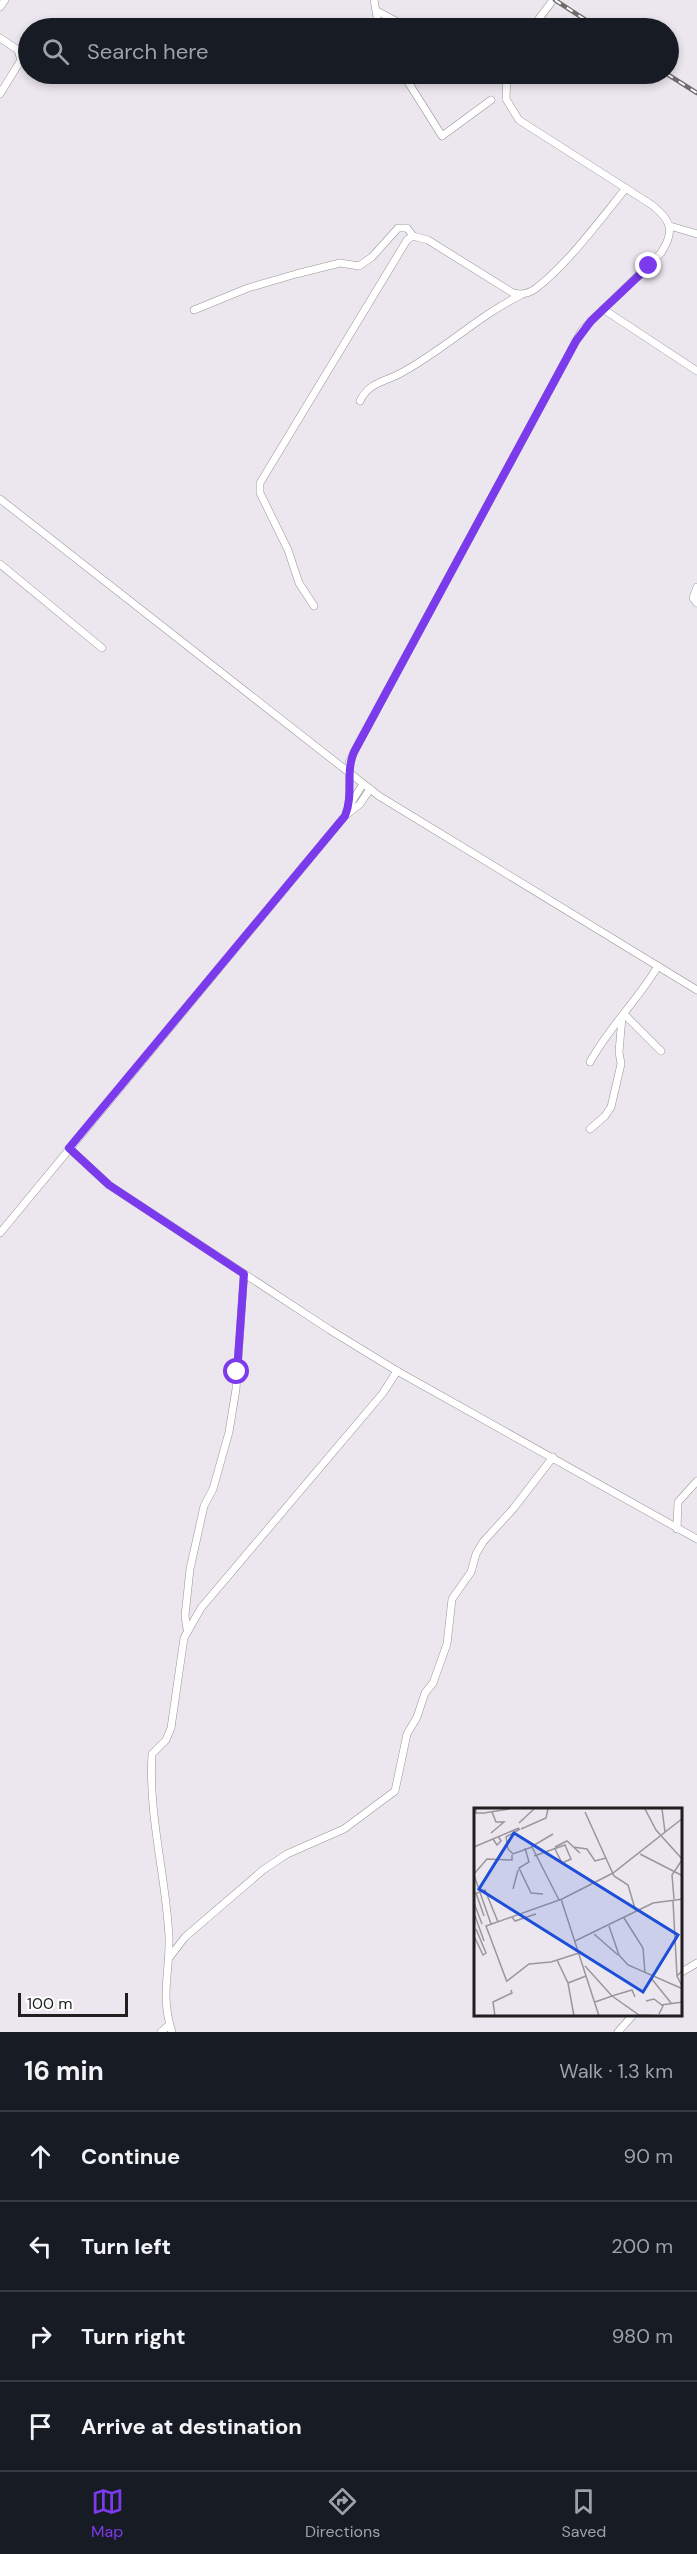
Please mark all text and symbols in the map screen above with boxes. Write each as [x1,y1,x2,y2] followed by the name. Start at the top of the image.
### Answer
[18,18,679,84] search box
[39,35,72,68] icon: search
[87,37,208,66] text: Search here
[635,252,661,278] route end
[223,1358,249,1384] route start
[474,1808,682,2017] inset map
[18,1990,128,2018] scale bar
[27,1993,72,2014] text: 100 m
[24,2054,104,2088] text: 16 min
[559,2058,673,2084] text: Walk · 1.3 km
[24,2140,57,2173] icon: ahead
[81,2142,180,2171] text: Continue
[624,2143,673,2169] text: 90 m
[24,2230,57,2263] icon: left
[81,2232,171,2261] text: Turn left
[611,2233,673,2259] text: 200 m
[24,2320,57,2353] icon: right
[81,2322,186,2351] text: Turn right
[612,2323,673,2349] text: 980 m
[24,2410,57,2443] icon: arrive
[81,2412,302,2441] text: Arrive at destination
[91,2485,124,2542] tab: Map
[305,2485,380,2542] tab: Directions
[562,2485,606,2542] tab: Saved

